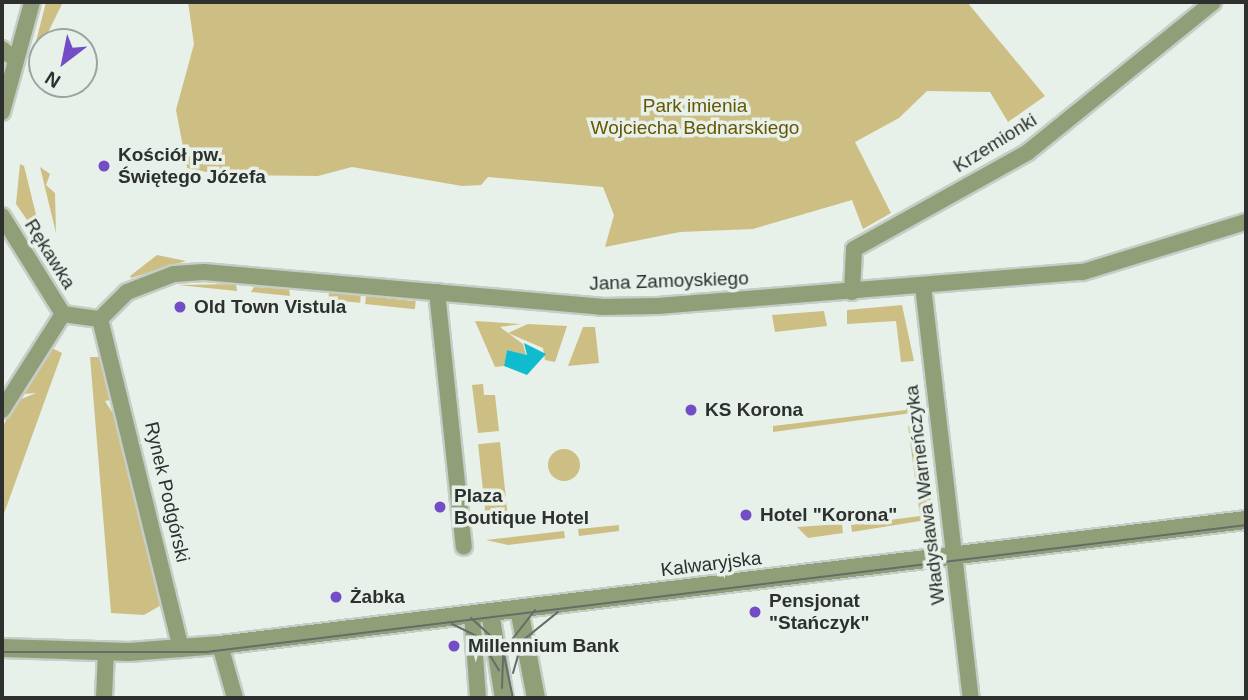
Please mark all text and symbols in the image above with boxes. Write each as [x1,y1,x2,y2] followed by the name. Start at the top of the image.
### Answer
[28,28,98,98] north arrow
[41,67,64,92] text: N
[591,95,799,139] park label: Park imienia Wojciecha Bednarskiego
[949,108,1041,178] street label: Krzemionki
[118,144,266,188] place label: Kościół pw. Świętego Józefa
[96,158,112,174] marker: Kościół pw. Świętego Józefa
[20,215,80,293] street label: Rękawka
[589,267,749,295] street label: Jana Zamoyskiego
[194,296,346,318] place label: Old Town Vistula
[172,299,188,315] marker: Old Town Vistula
[900,384,950,606] street label: Władysława Warneńczyka
[705,399,803,421] place label: KS Korona
[683,402,699,418] marker: KS Korona
[140,419,194,565] street label: Rynek Podgórski
[454,485,589,529] place label: Plaza Boutique Hotel
[432,499,448,515] marker: Plaza Boutique Hotel
[760,504,897,526] place label: Hotel "Korona"
[738,507,754,523] marker: Hotel "Korona"
[659,547,763,581] street label: Kalwaryjska
[350,586,405,608] place label: Żabka
[328,589,344,605] marker: Żabka
[769,590,869,634] place label: Pensjonat "Stańczyk"
[747,604,763,620] marker: Pensjonat "Stańczyk"
[468,635,619,657] place label: Millennium Bank
[446,638,462,654] marker: Millennium Bank

